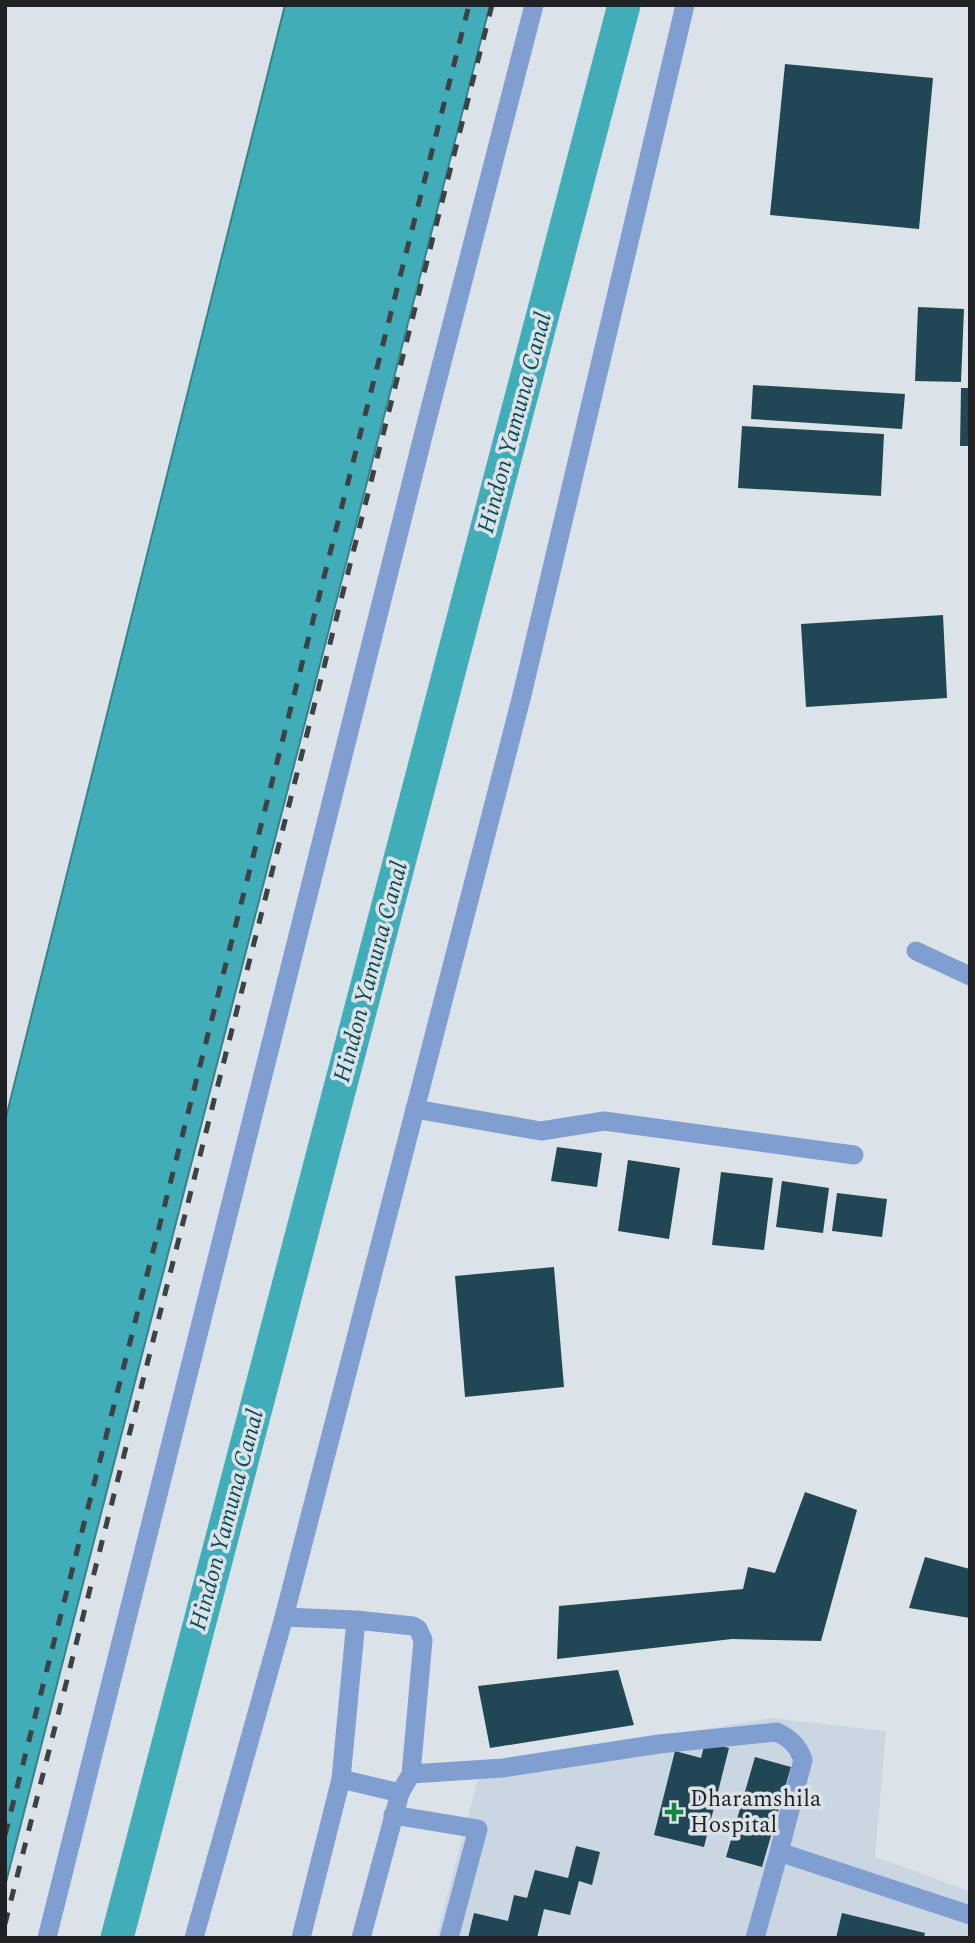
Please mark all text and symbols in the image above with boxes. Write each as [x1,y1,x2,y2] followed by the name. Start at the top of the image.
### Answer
[468,309,562,537] water label: Hindon Yamuna Canal
[324,858,418,1086] water label: Hindon Yamuna Canal
[180,1406,274,1634] water label: Hindon Yamuna Canal
[690,1782,821,1843] place label: Dharamshila Hospital
[664,1802,684,1822] marker: Dharamshila Hospital

